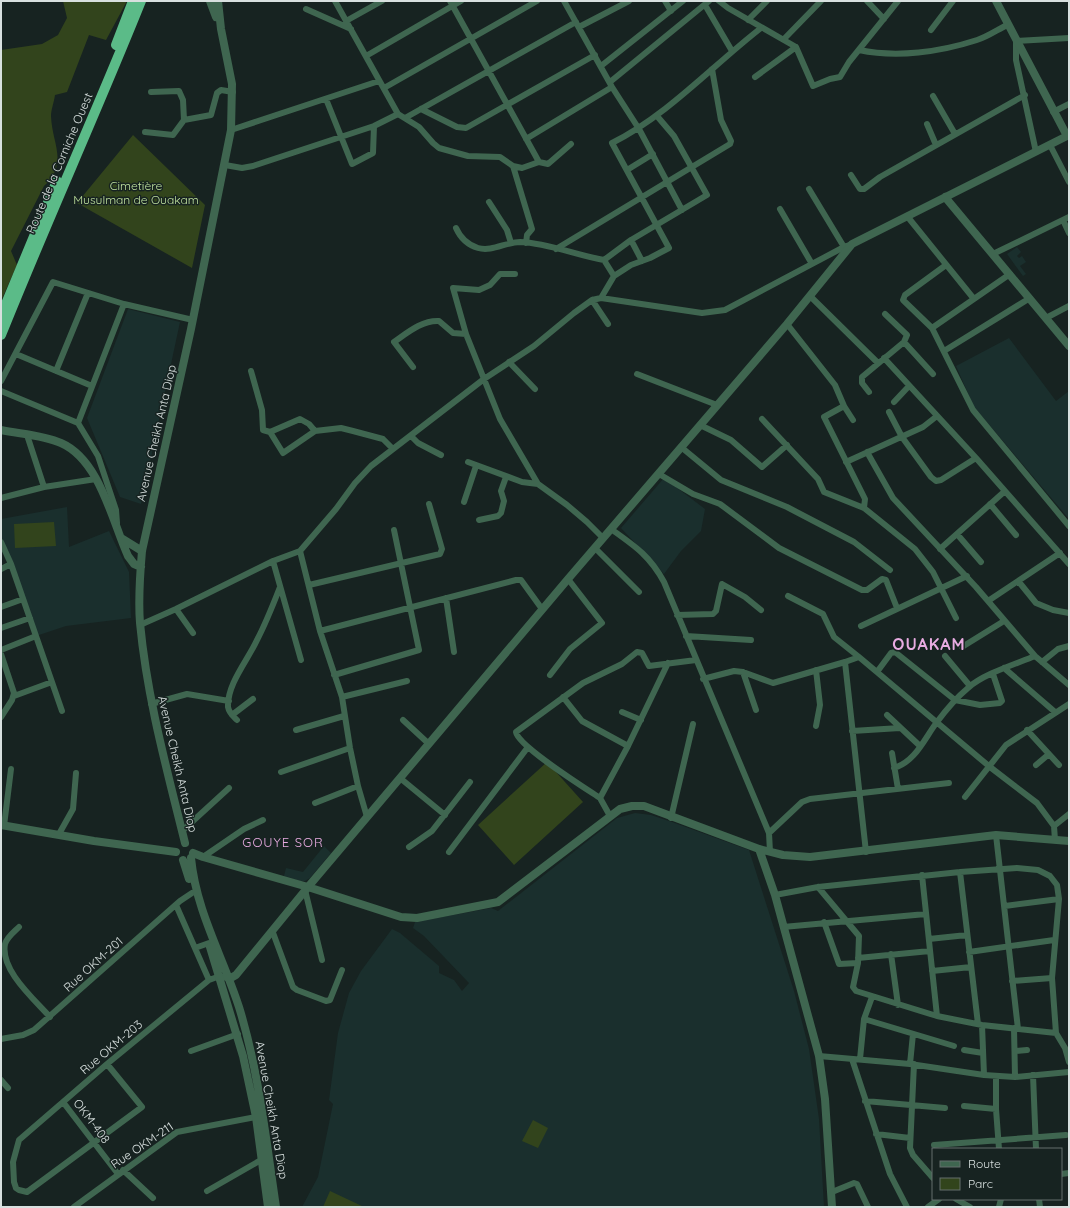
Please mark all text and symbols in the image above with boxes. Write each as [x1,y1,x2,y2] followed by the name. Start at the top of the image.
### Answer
[22,90,96,236] street label: Route de la Corniche Ouest
[73,178,199,207] park label: Cimetière Musulman de Ouakam
[133,363,179,503] street label: Avenue Cheikh Anta Diop
[892,634,966,654] district label: OUAKAM
[155,694,201,834] street label: Avenue Cheikh Anta Diop
[242,834,324,850] district label: GOUYE SOR
[60,933,126,995] street label: Rue OKM-201
[77,1017,145,1077] street label: Rue OKM-203
[252,1040,292,1180] street label: Avenue Cheikh Anta Diop
[70,1096,114,1146] street label: OKM-408
[108,1119,176,1171] street label: Rue OKM-211
[932,1148,1062,1200] legend
[968,1156,1001,1171] text: Route
[968,1176,993,1191] text: Parc

